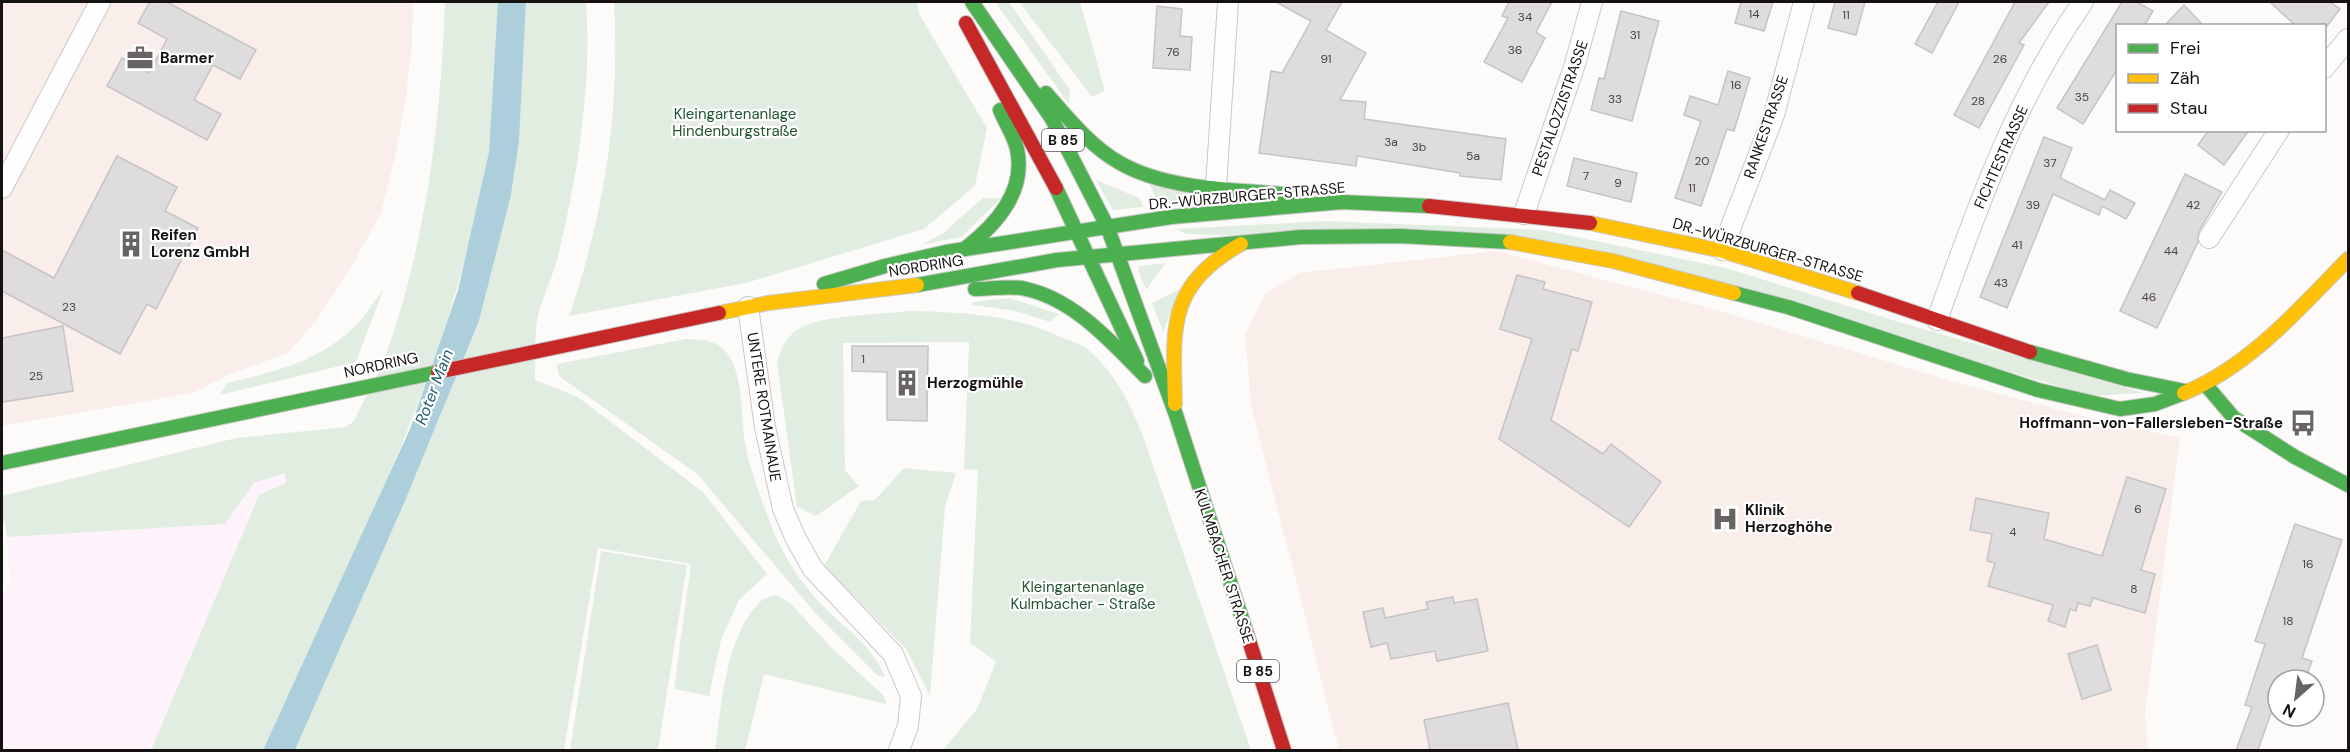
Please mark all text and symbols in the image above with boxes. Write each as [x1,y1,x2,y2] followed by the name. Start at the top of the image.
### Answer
[1748,6,1760,22] house number: 14
[1842,7,1850,23] house number: 11
[1518,9,1532,25] house number: 34
[2116,24,2326,132] legend
[1630,27,1640,43] house number: 31
[2170,36,2201,60] text: Frei
[1527,37,1593,179] street label: PESTALOZZISTRASSE
[1508,42,1522,58] house number: 36
[125,43,155,73] office icon: Barmer
[1166,44,1180,60] house number: 76
[160,48,214,68] place label: Barmer
[1320,51,1332,67] house number: 91
[1993,51,2007,67] house number: 26
[2170,66,2200,90] text: Zäh
[1739,73,1793,181] street label: RANKESTRASSE
[1730,77,1742,93] house number: 16
[2075,89,2089,105] house number: 35
[1608,91,1622,107] house number: 33
[1971,93,1985,109] house number: 28
[2170,96,2208,120] text: Stau
[1969,102,2033,212] street label: FICHTESTRASSE
[672,104,798,141] park label: Kleingartenanlage Hindenburgstraße
[1042,129,1084,151] road number: B 85
[1384,134,1398,150] house number: 3a
[1412,139,1426,155] house number: 3b
[1466,148,1480,164] house number: 5a
[1694,153,1710,169] house number: 20
[2043,155,2057,171] house number: 37
[1583,168,1589,184] house number: 7
[1614,175,1622,191] house number: 9
[1148,177,1346,215] street label: DR.-WÜRZBURGER-STRASSE
[1688,180,1696,196] house number: 11
[2026,197,2040,213] house number: 39
[2186,197,2200,213] house number: 42
[1670,213,1866,287] street label: DR.-WÜRZBURGER-STRASSE
[151,225,250,262] place label: Reifen Lorenz GmbH
[116,229,146,259] building icon: Reifen Lorenz GmbH
[2011,237,2023,253] house number: 41
[2164,243,2178,259] house number: 44
[887,250,965,282] street label: NORDRING
[1994,275,2008,291] house number: 43
[2142,289,2156,305] house number: 46
[62,299,76,315] house number: 23
[742,331,786,483] street label: UNTERE ROTMAINAUE
[410,346,458,428] water label: Roter Main
[342,347,420,383] street label: NORDRING
[861,351,865,367] house number: 1
[29,368,43,384] house number: 25
[892,368,922,398] building icon: Herzogmühle
[927,373,1024,393] place label: Herzogmühle
[2288,408,2318,438] bus stop icon: Hoffmann-von-Fallersleben-Straße
[2019,413,2283,433] place label: Hoffmann-von-Fallersleben-Straße
[1190,486,1258,646] street label: KULMBACHER STRASSE
[1745,500,1833,537] place label: Klinik Herzoghöhe
[2134,501,2142,517] house number: 6
[1710,504,1740,534] hospital icon: Klinik Herzoghöhe
[2009,524,2017,540] house number: 4
[2302,556,2314,572] house number: 16
[1010,577,1156,614] park label: Kleingartenanlage Kulmbacher - Straße
[2130,581,2138,597] house number: 8
[2282,613,2294,629] house number: 18
[1237,660,1279,682] road number: B 85
[2266,668,2326,728] north arrow
[2279,699,2299,723] text: N

